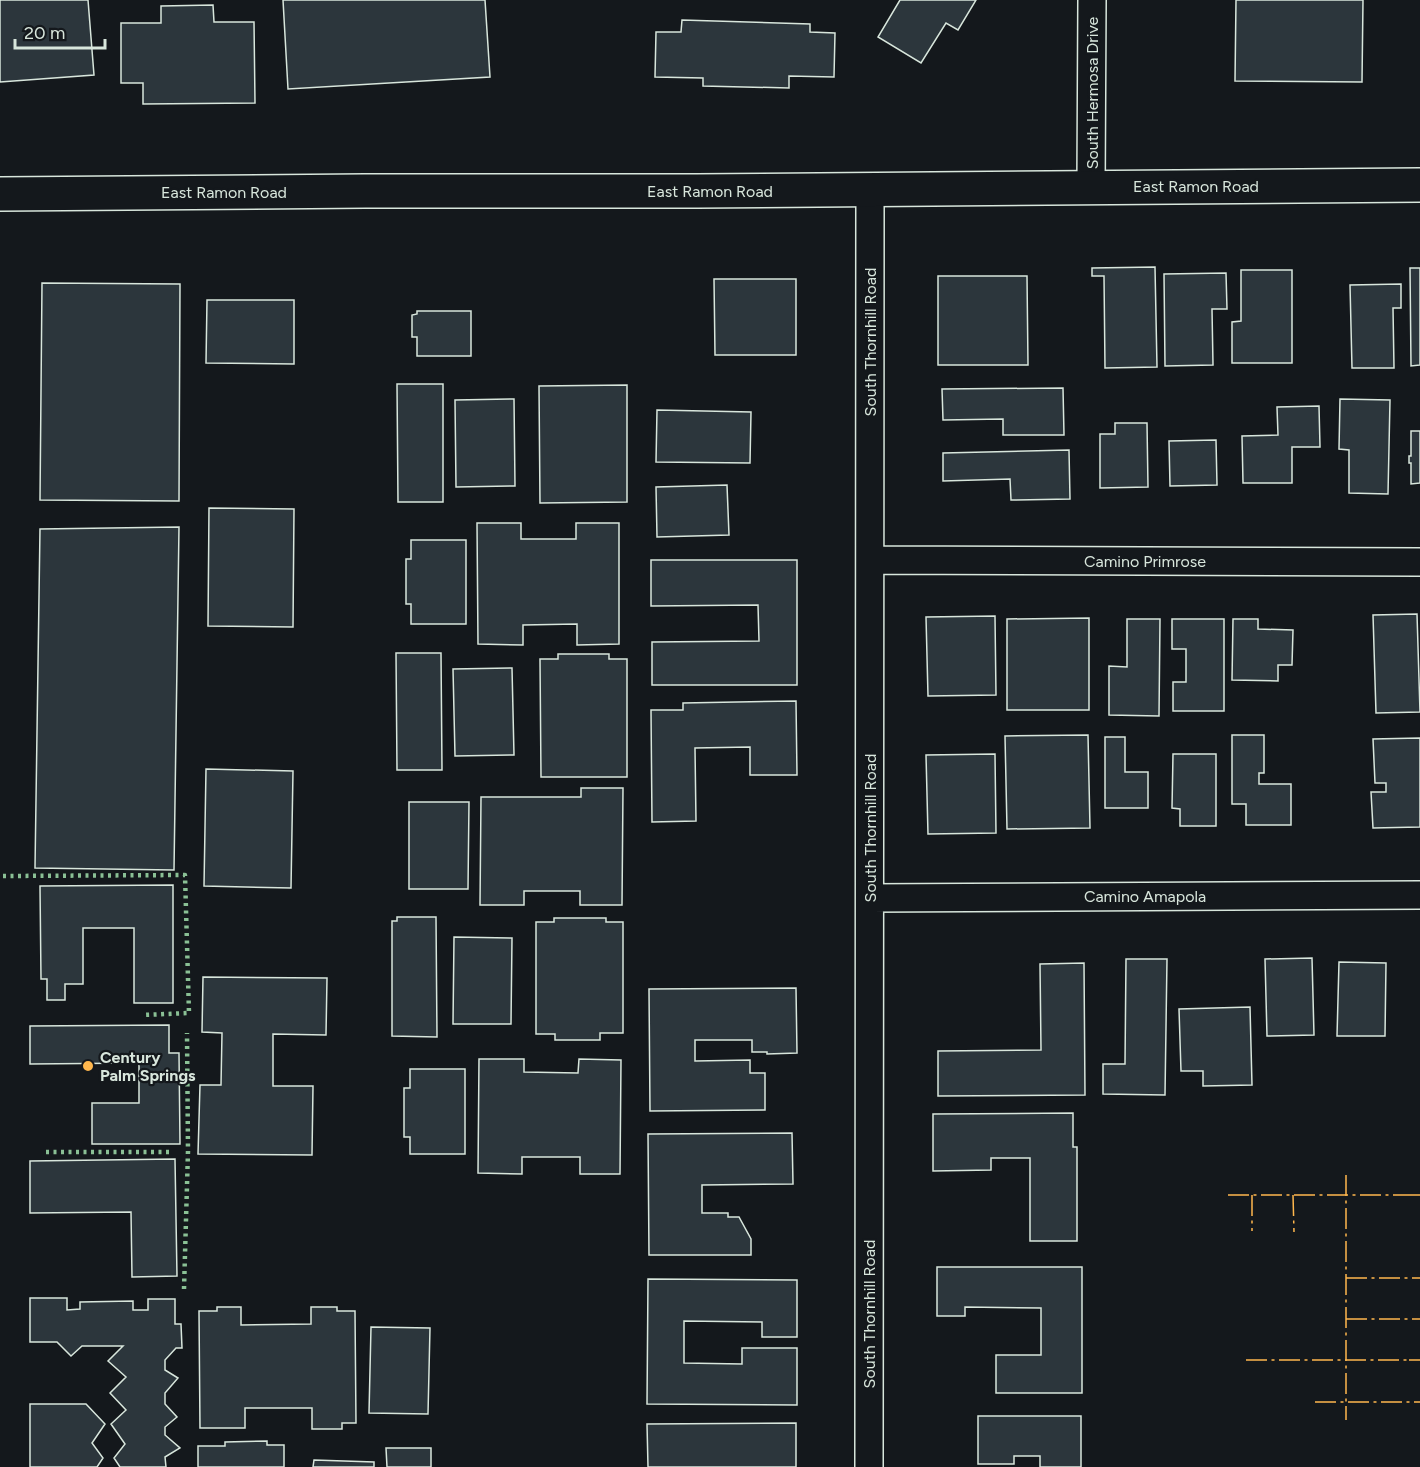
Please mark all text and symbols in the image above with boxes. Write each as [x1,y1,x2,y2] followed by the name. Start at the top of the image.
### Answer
[15,12,105,50] scale bar
[1083,16,1102,169] street label: South Hermosa Drive
[24,22,65,44] text: 20 m
[1133,177,1259,196] street label: East Ramon Road
[647,182,773,201] street label: East Ramon Road
[161,183,287,202] street label: East Ramon Road
[861,268,880,416] street label: South Thornhill Road
[1084,552,1206,571] street label: Camino Primrose
[861,754,880,902] street label: South Thornhill Road
[1084,887,1206,906] street label: Camino Amapola
[100,1048,196,1085] place label: Century Palm Springs
[81,1059,95,1073] marker: Century Palm Springs
[860,1240,879,1388] street label: South Thornhill Road

